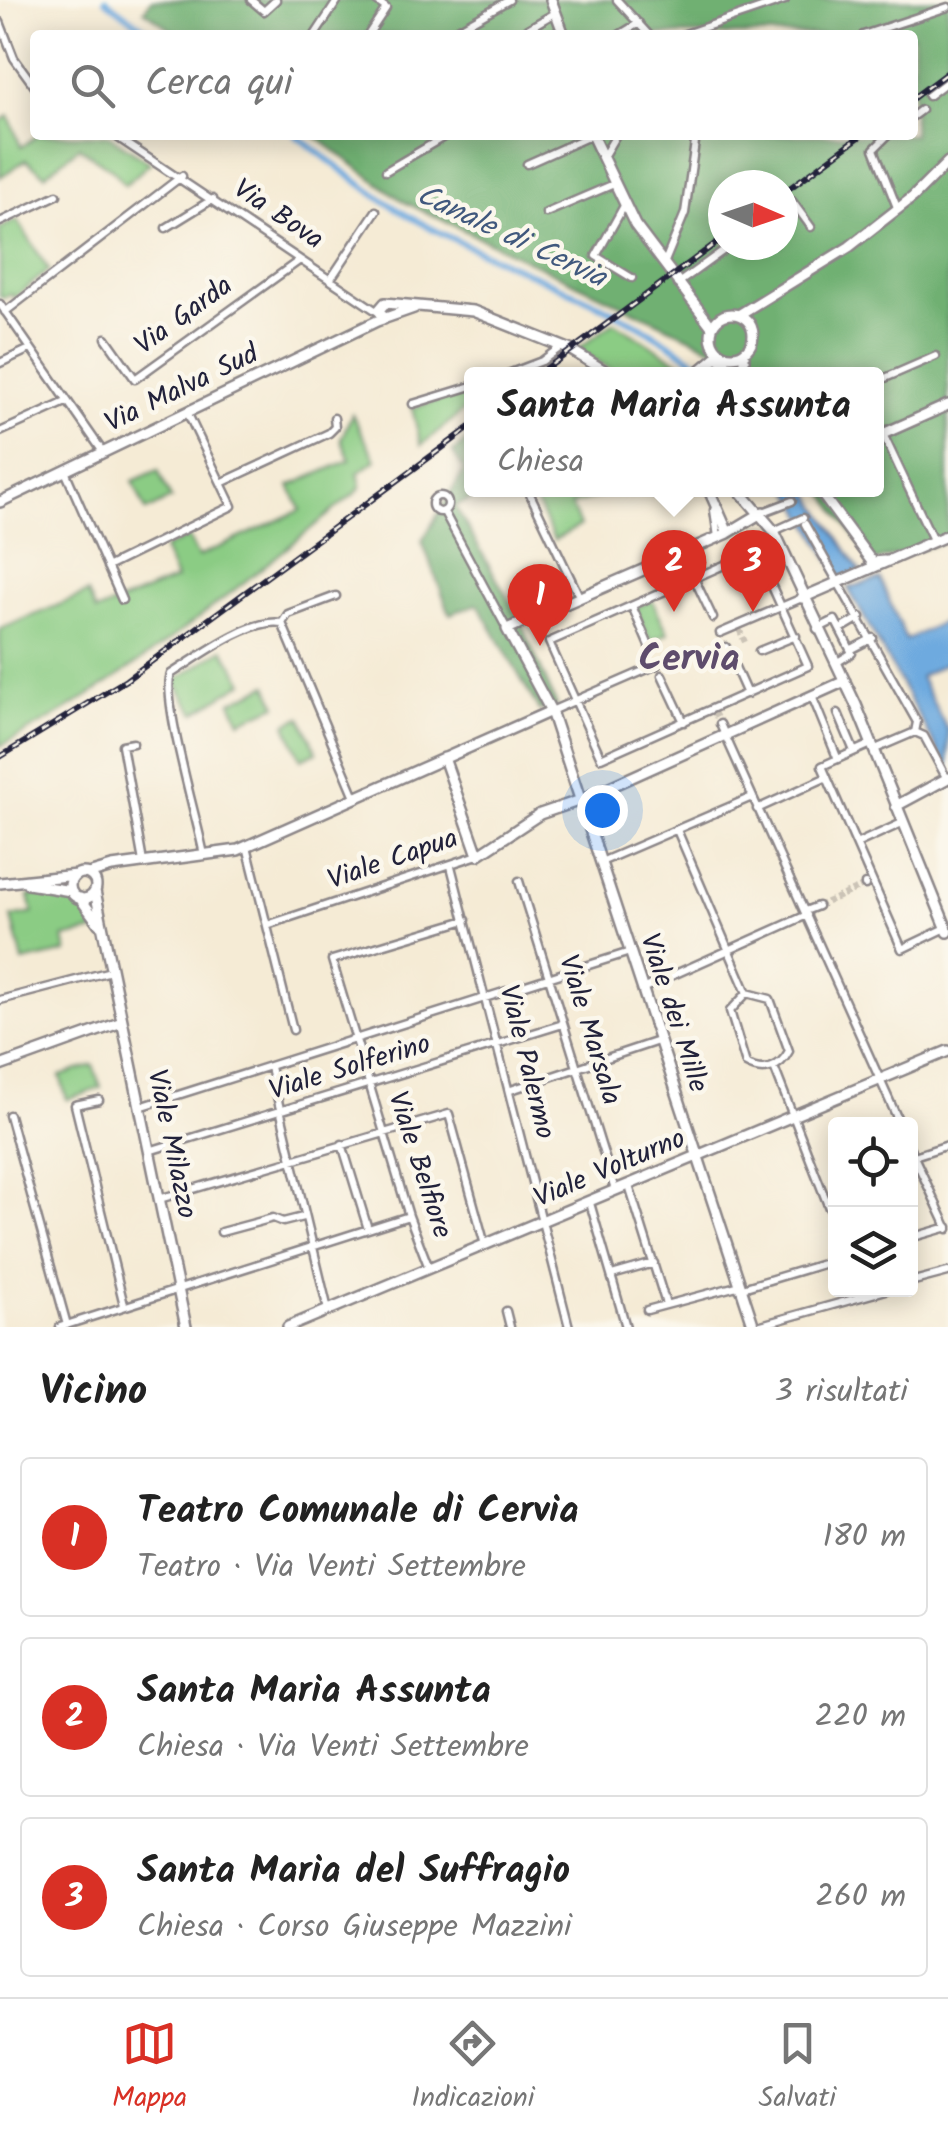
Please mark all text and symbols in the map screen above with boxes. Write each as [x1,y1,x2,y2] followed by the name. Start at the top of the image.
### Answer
[30,30,918,140] search box
[145,55,293,115] text: Cerca qui
[65,58,120,113] icon: search
[223,168,333,262] street label: Via Bova
[708,170,798,260] north arrow
[408,172,616,303] water label: Canale di Cervia
[125,265,243,367] street label: Via Garda
[97,332,268,446] street label: Via Malva Sud
[464,367,884,497] popup
[497,377,851,437] text: Santa Maria Assunta
[497,437,584,488] text: Chiesa
[642,530,706,612] pin: 2
[720,530,786,612] pin: 3
[508,564,572,646] pin: 1
[638,630,740,690] district label: Cervia
[577,785,628,836] your location
[322,817,464,903] street label: Viale Capua
[626,928,720,1099] street label: Viale dei Mille
[545,949,633,1111] street label: Viale Marsala
[485,980,567,1144] street label: Viale Palermo
[264,1022,436,1114] street label: Viale Solferino
[133,1065,209,1223] street label: Viale Milazzo
[374,1086,464,1245] street label: Viale Belfiore
[527,1117,693,1221] street label: Viale Volturno
[828,1117,918,1297] map controls
[828,1117,918,1207] button: locate
[828,1207,918,1297] button: layers
[40,1359,147,1426] text: Vicino
[774,1367,908,1418] text: 3 risultati
[137,1482,579,1542] text: Teatro Comunale di Cervia
[70,1512,79,1563] text: 1
[822,1512,906,1563] text: 180 m
[137,1542,526,1593] text: Teatro · Via Venti Settembre
[137,1662,491,1722] text: Santa Maria Assunta
[65,1692,84,1743] text: 2
[815,1692,906,1743] text: 220 m
[137,1722,529,1773] text: Chiesa · Via Venti Settembre
[137,1842,570,1902] text: Santa Maria del Suffragio
[66,1872,83,1923] text: 3
[815,1872,906,1923] text: 260 m
[137,1902,572,1953] text: Chiesa · Corso Giuseppe Mazzini
[112,2016,187,2121] tab: Mappa
[411,2016,534,2121] tab: Indicazioni
[759,2016,836,2121] tab: Salvati

